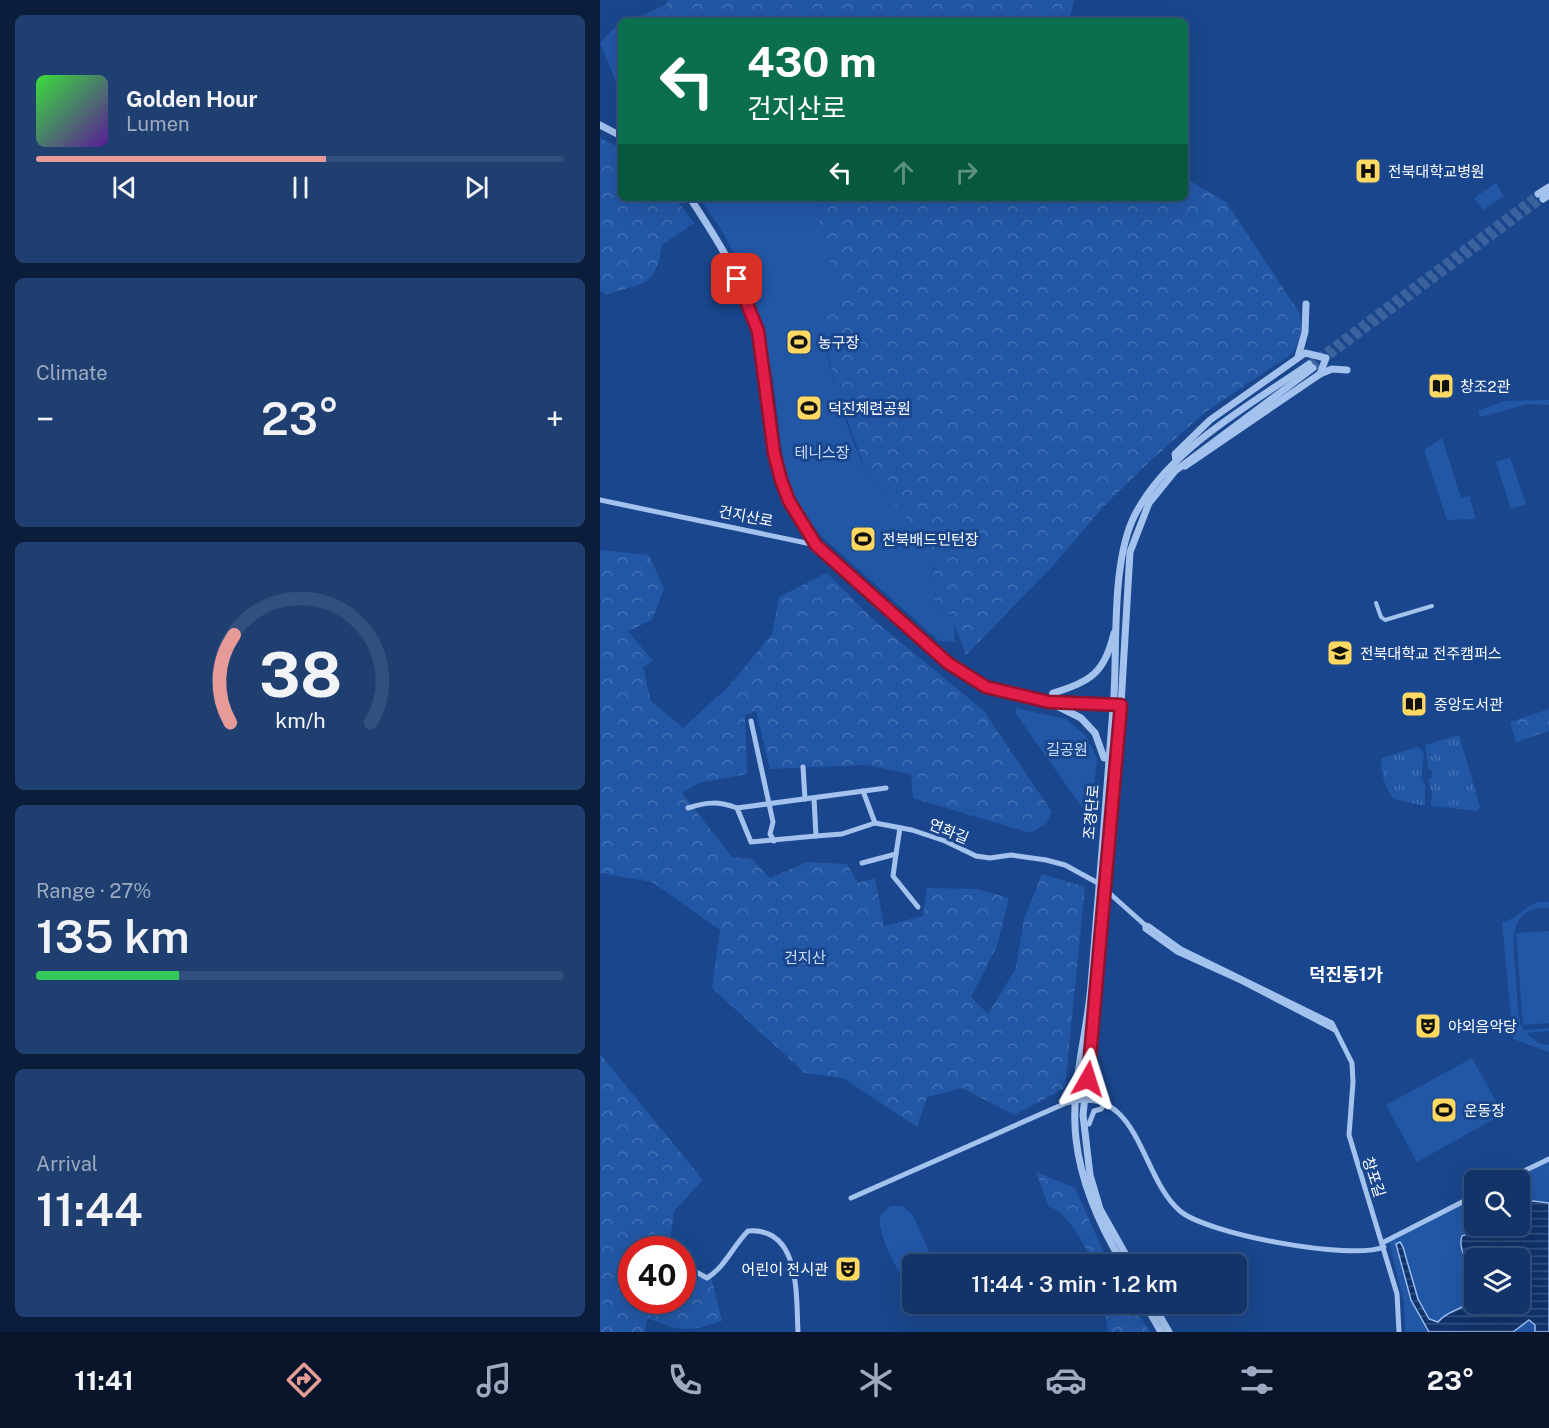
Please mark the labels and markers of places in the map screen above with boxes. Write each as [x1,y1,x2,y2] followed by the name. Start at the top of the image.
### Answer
[1353,156,1383,186] hospital icon: 전북대학교병원
[1388,163,1485,180] place label: 전북대학교병원
[711,253,762,304] pin
[784,327,814,357] sports icon: 농구장
[818,334,860,351] place label: 농구장
[1426,371,1456,401] library icon: 창조2관
[1460,378,1511,395] place label: 창조2관
[794,393,824,423] sports icon: 덕진체련공원
[828,400,911,417] place label: 덕진체련공원
[848,524,878,554] sports icon: 전북배드민턴장
[882,531,979,548] place label: 전북배드민턴장
[1325,638,1355,668] school or university icon: 전북대학교 전주캠퍼스
[1360,645,1502,662] place label: 전북대학교 전주캠퍼스
[1399,689,1429,719] library icon: 중앙도서관
[1434,696,1503,713] place label: 중앙도서관
[1413,1011,1443,1041] theatre icon: 야외음악당
[1448,1018,1517,1035] place label: 야외음악당
[1429,1095,1459,1125] sports icon: 운동장
[1464,1102,1506,1119] place label: 운동장
[833,1254,863,1284] theatre icon: 어린이 전시관
[742,1261,828,1278] place label: 어린이 전시관

